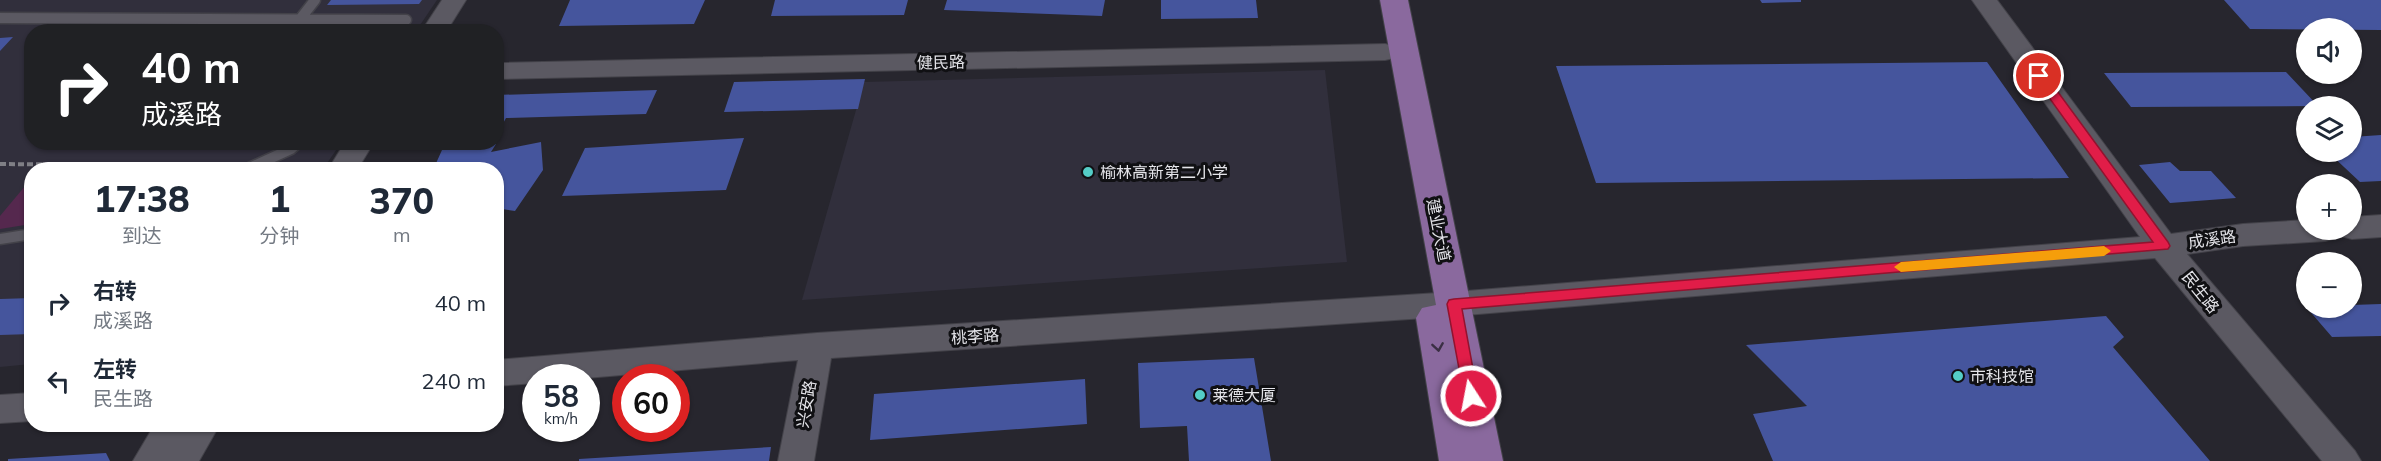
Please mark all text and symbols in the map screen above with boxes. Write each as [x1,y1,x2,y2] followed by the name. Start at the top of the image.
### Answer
[2296,18,2362,318] map controls
[2296,18,2362,84] button: sound
[141,41,241,94] text: 40 m
[42,48,120,126] icon: right
[2013,50,2064,101] pin
[917,52,965,72] street label: 健民路
[2022,59,2055,92] icon: arrive
[2296,96,2362,162] button: layers
[141,97,222,131] text: 成溪路
[1100,162,1228,182] place label: 榆林高新第二小学
[1081,165,1095,179] marker: 榆林高新第二小学
[2296,174,2362,240] button: +
[94,176,190,221] text: 17:38
[269,176,290,221] text: 1
[369,178,434,223] text: 370
[1423,197,1455,263] street label: 建业大道
[393,222,410,247] text: m
[122,223,162,248] text: 到达
[259,223,299,248] text: 分钟
[2187,226,2237,252] street label: 成溪路
[2296,252,2362,318] button: −
[2178,267,2224,317] street label: 民生路
[93,277,137,305] text: 右转
[42,287,75,320] icon: right
[435,289,486,317] text: 40 m
[93,308,153,333] text: 成溪路
[950,324,1000,348] street label: 桃李路
[1432,342,1444,352] one-way arrow
[93,355,137,383] text: 左转
[612,364,690,442] speed limit sign: 60
[1439,364,1503,428] position arrow
[42,365,75,398] icon: left
[1970,366,2034,386] place label: 市科技馆
[421,367,486,395] text: 240 m
[1951,369,1965,383] marker: 市科技馆
[543,377,579,415] text: 58
[792,379,820,429] street label: 兴安路
[1212,385,1276,405] place label: 莱德大厦
[93,386,153,411] text: 民生路
[1193,388,1207,402] marker: 莱德大厦
[544,409,578,428] text: km/h

